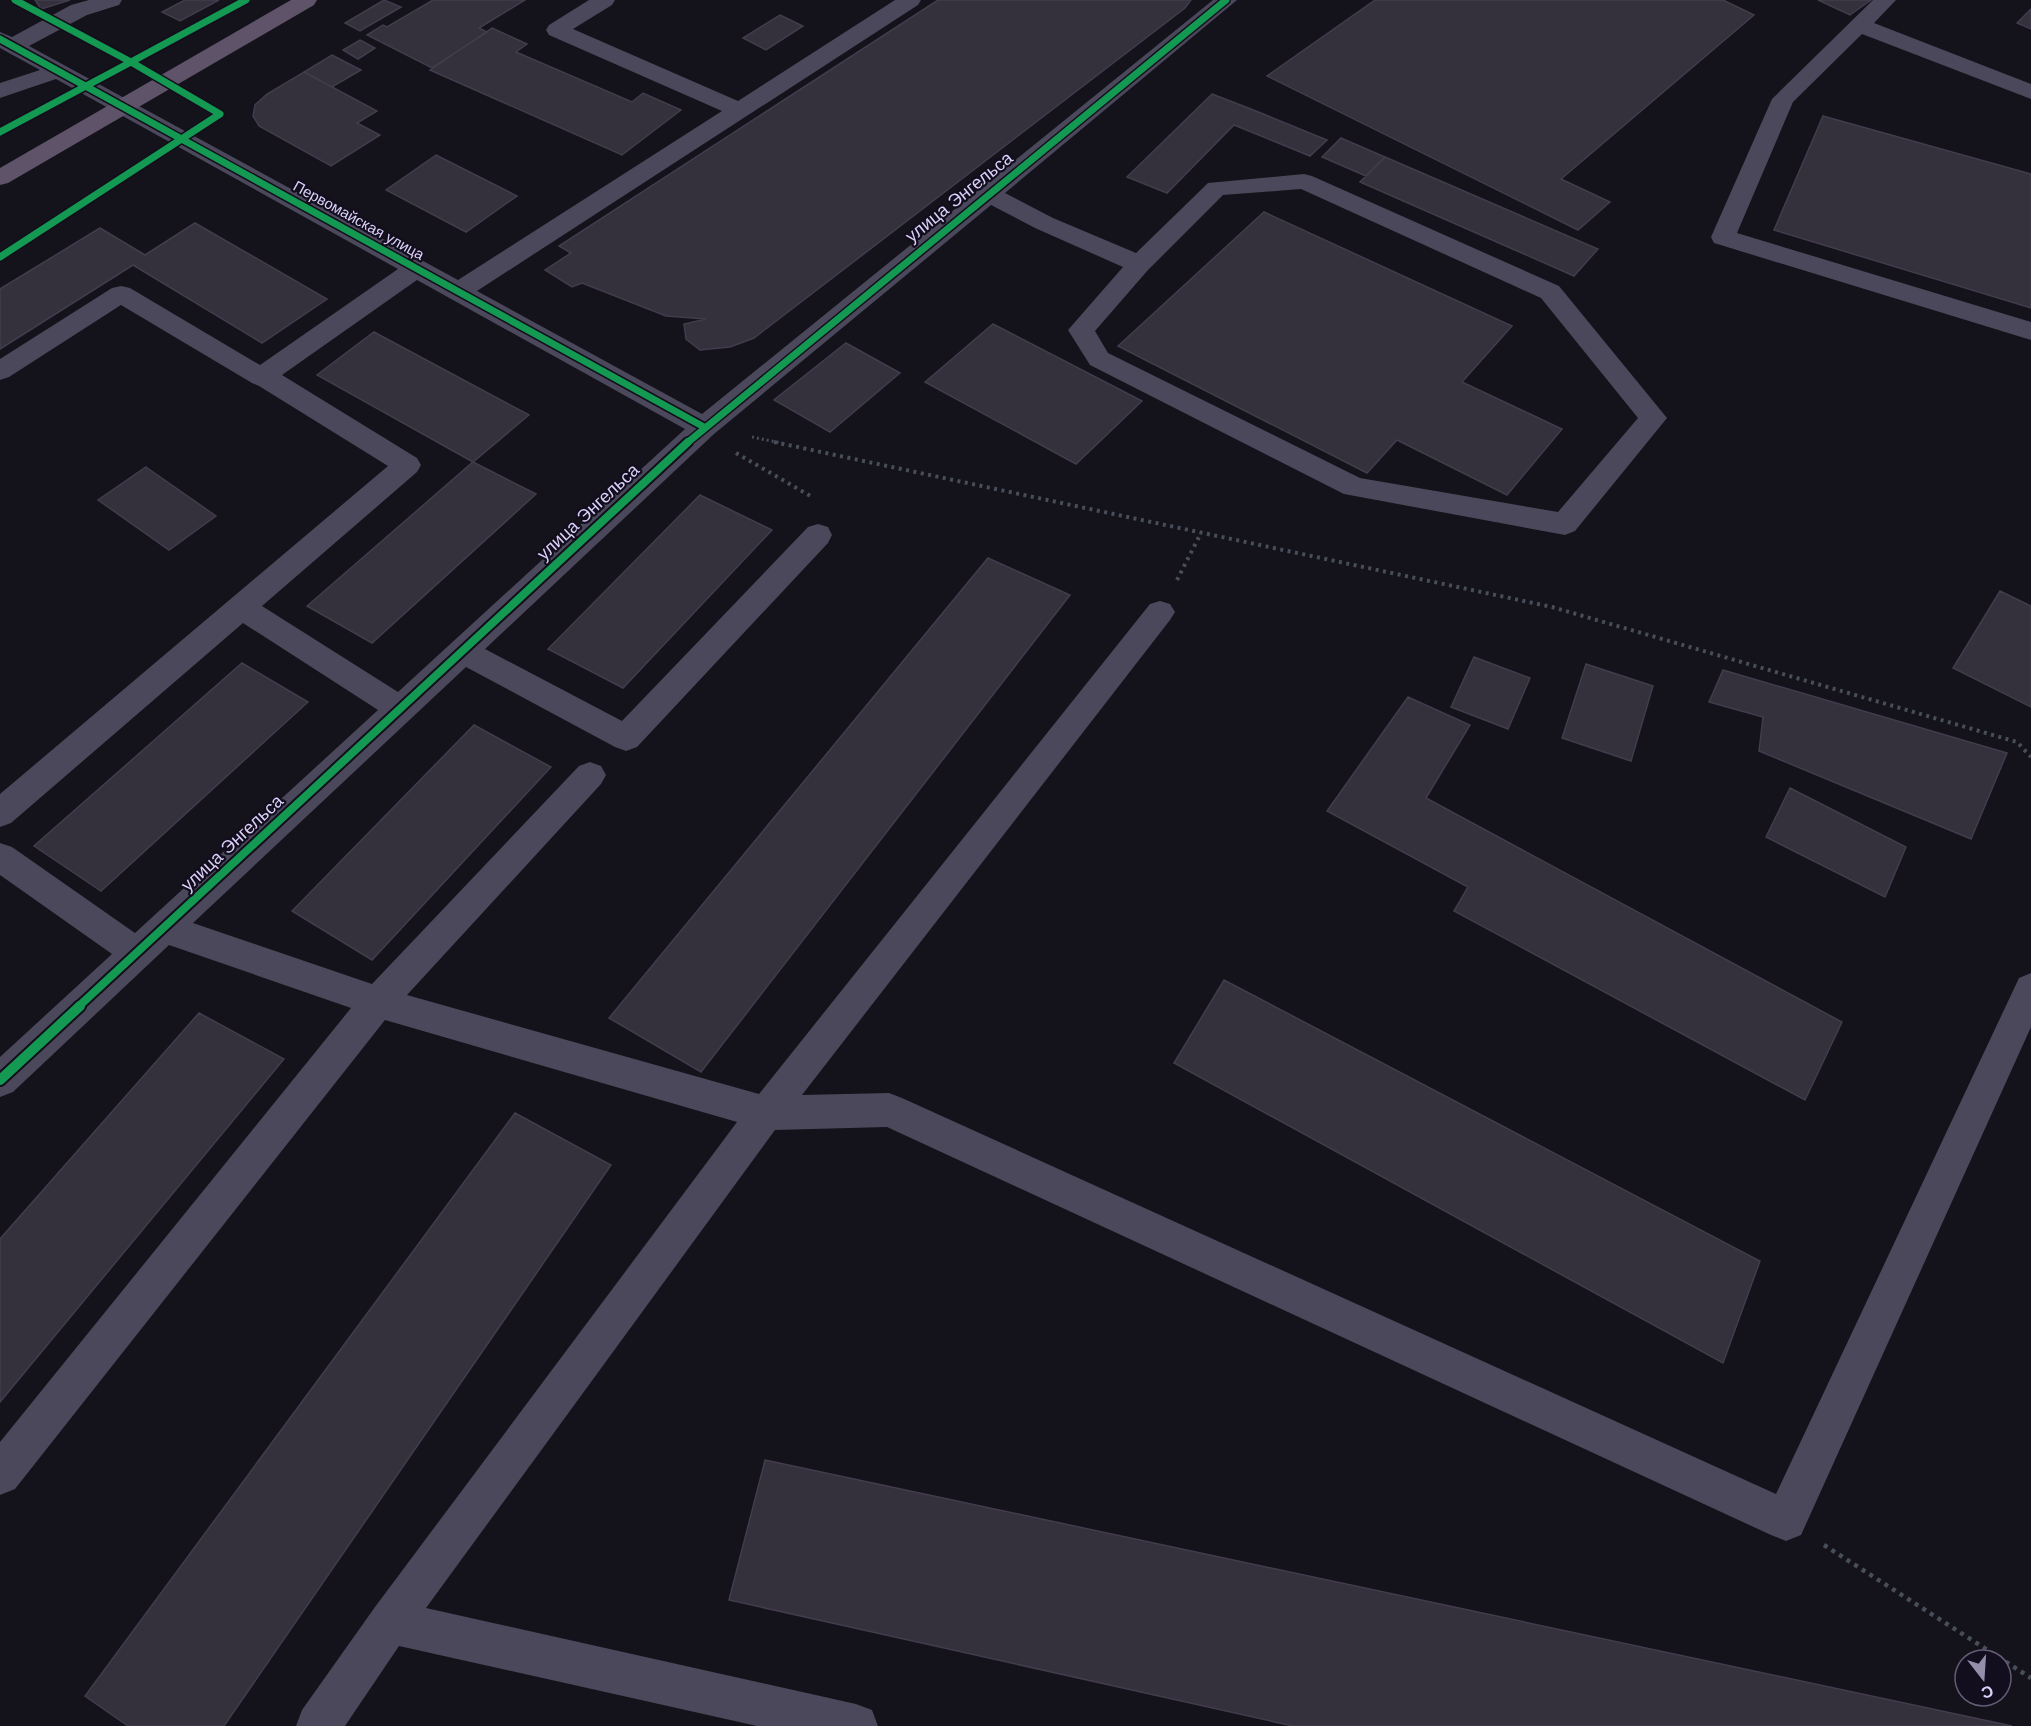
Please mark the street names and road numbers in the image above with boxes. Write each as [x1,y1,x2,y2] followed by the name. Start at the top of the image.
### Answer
[901,147,1017,246] street label: улица Энгельса
[291,177,428,263] street label: Первомайская улица
[533,459,644,564] street label: улица Энгельса
[177,790,288,895] street label: улица Энгельса

